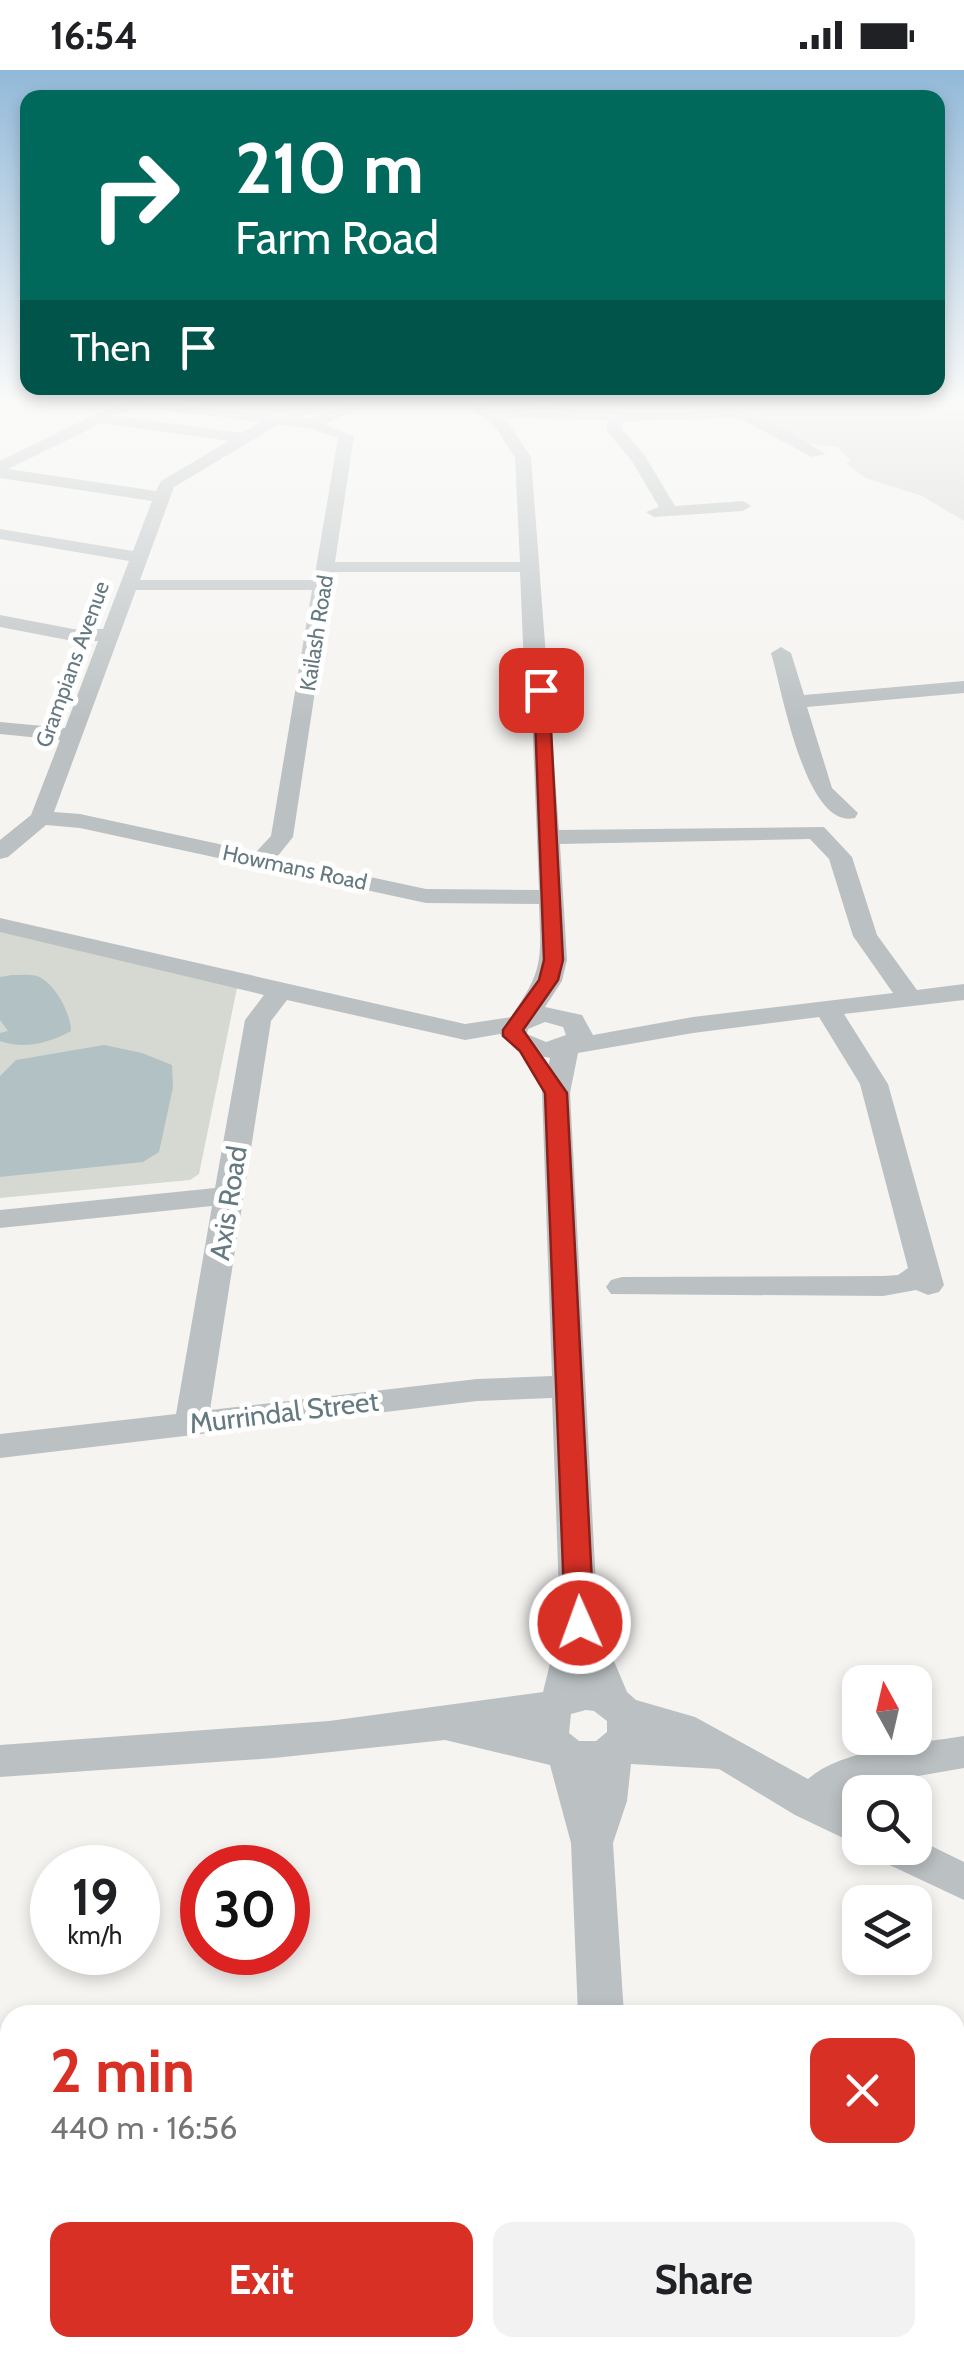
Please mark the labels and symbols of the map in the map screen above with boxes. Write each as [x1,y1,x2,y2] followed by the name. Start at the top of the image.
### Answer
[294,573,339,693] street label: Kailash Road
[30,577,115,751] street label: Grampians Avenue
[499,648,584,733] pin
[220,839,370,896] street label: Howmans Road
[202,1144,254,1262] street label: Axis Road
[188,1384,380,1440] street label: Murrindal Street
[528,1571,632,1675] position arrow
[842,1665,932,1755] north arrow
[180,1845,310,1975] speed limit sign: 30

